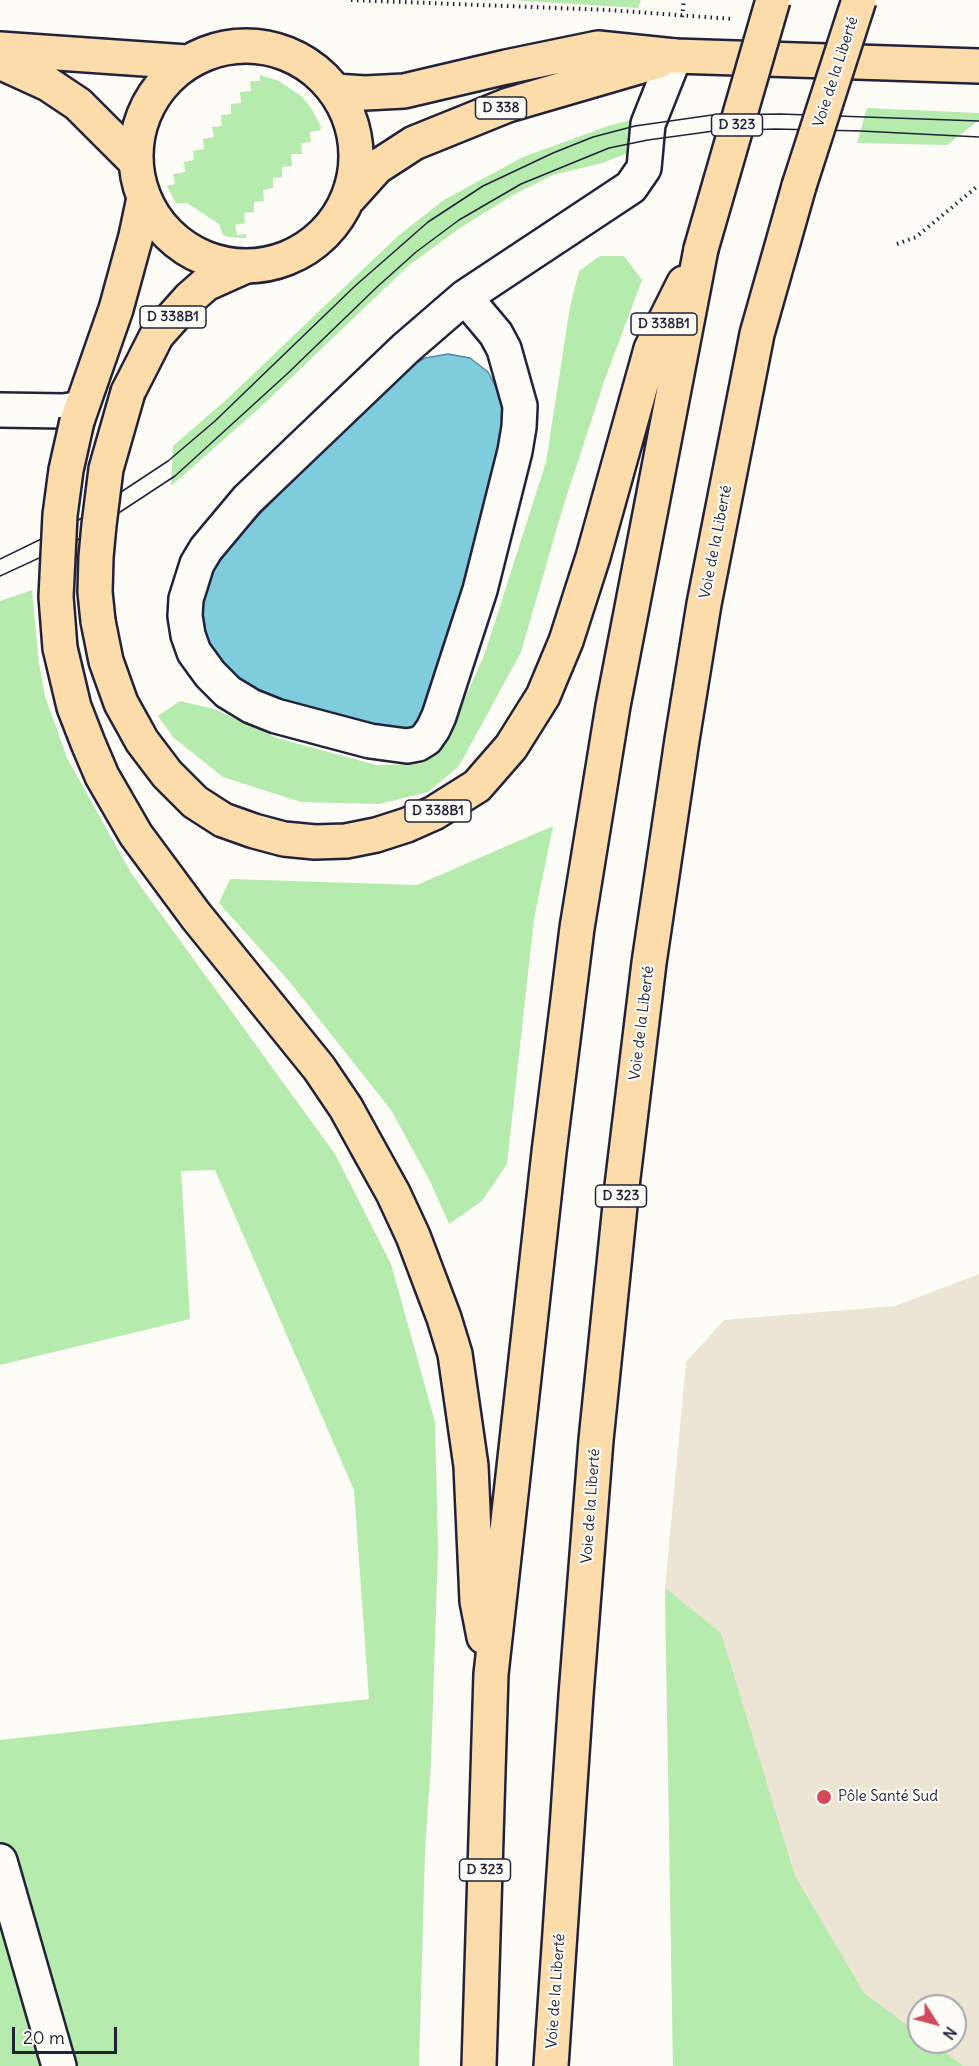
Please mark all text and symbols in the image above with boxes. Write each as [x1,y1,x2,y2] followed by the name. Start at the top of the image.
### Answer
[810,14,862,130] street label: Voie de la Liberté
[476,97,526,119] road number: D 338
[712,114,762,136] road number: D 323
[140,306,206,328] road number: D 338B1
[631,313,697,335] road number: D 338B1
[696,484,736,600] street label: Voie de la Liberté
[405,800,471,822] road number: D 338B1
[626,965,658,1081] street label: Voie de la Liberté
[596,1185,646,1207] road number: D 323
[578,1448,604,1564] street label: Voie de la Liberté
[815,1788,833,1806] marker: Pôle Santé Sud
[838,1788,938,1806] place label: Pôle Santé Sud
[460,1859,510,1881] road number: D 323
[543,1933,569,2049] street label: Voie de la Liberté
[907,1994,967,2054] north arrow
[15,2015,120,2053] scale bar
[939,2023,961,2044] text: N
[23,2026,65,2049] text: 20 m

